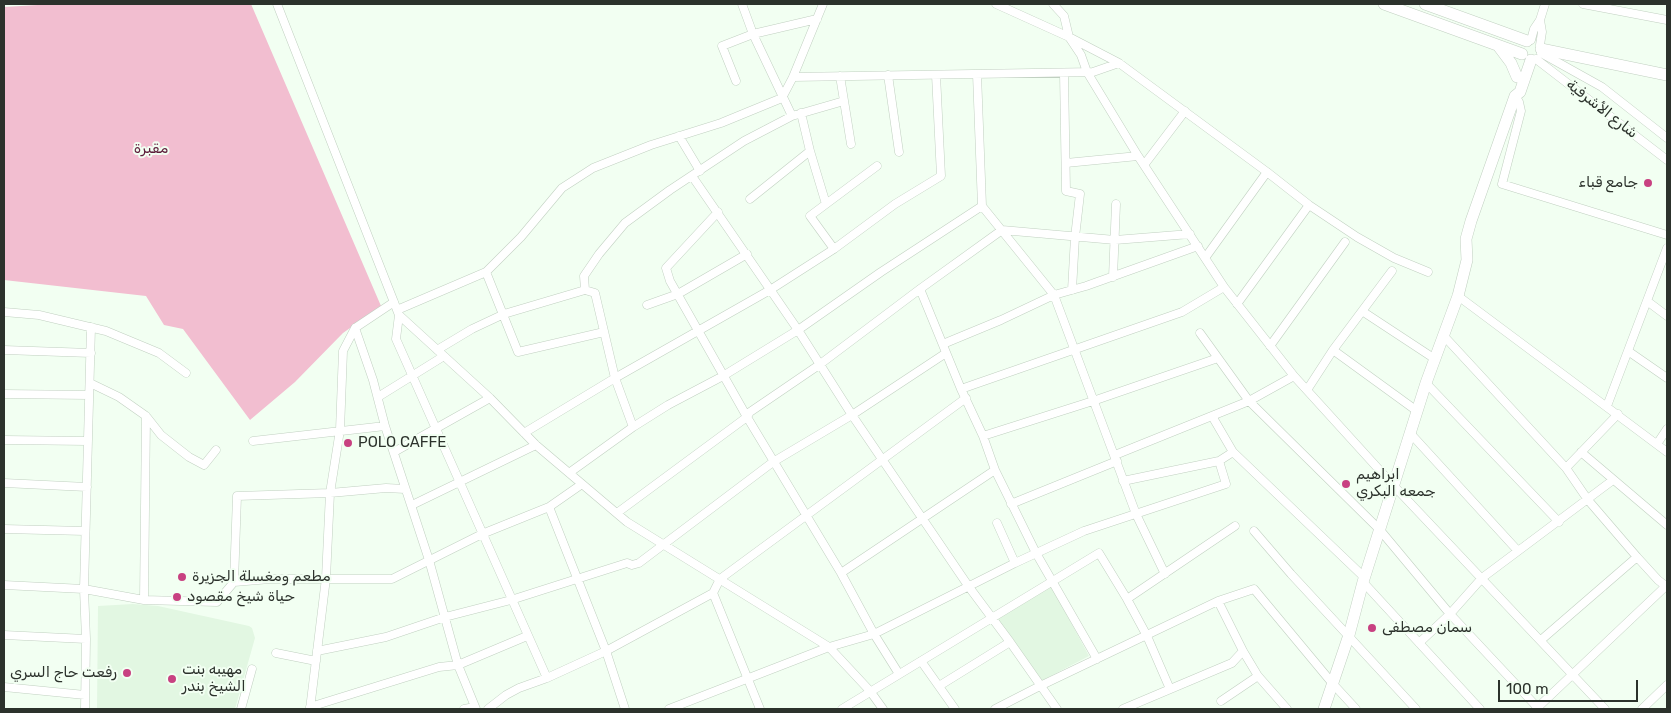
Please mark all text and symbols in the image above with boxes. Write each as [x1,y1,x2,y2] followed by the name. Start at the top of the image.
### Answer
[1563,76,1641,142] street label: شارع الأشرفية
[134,140,168,158] park label: مقبرة
[1578,174,1638,192] place label: جامع قباء
[1642,177,1654,189] marker: جامع قباء
[358,434,446,452] place label: POLO CAFFE
[342,437,354,449] marker: POLO CAFFE
[1356,466,1435,501] place label: ابراهيم جمعه البكري
[1340,478,1352,490] marker: ابراهيم جمعه البكري
[192,568,331,586] place label: مطعم ومغسلة الجزيرة
[176,571,188,583] marker: مطعم ومغسلة الجزيرة
[187,588,295,606] place label: حياة شيخ مقصود
[171,591,183,603] marker: حياة شيخ مقصود
[1382,619,1472,637] place label: سمان مصطفى
[1366,622,1378,634] marker: سمان مصطفى
[182,661,246,696] place label: مهيبه بنت الشيخ بندر
[10,664,117,682] place label: رفعت حاج السري
[121,667,133,679] marker: رفعت حاج السري
[1501,670,1641,702] scale bar
[166,673,178,685] marker: مهيبه بنت الشيخ بندر
[1506,680,1548,698] text: 100 m

